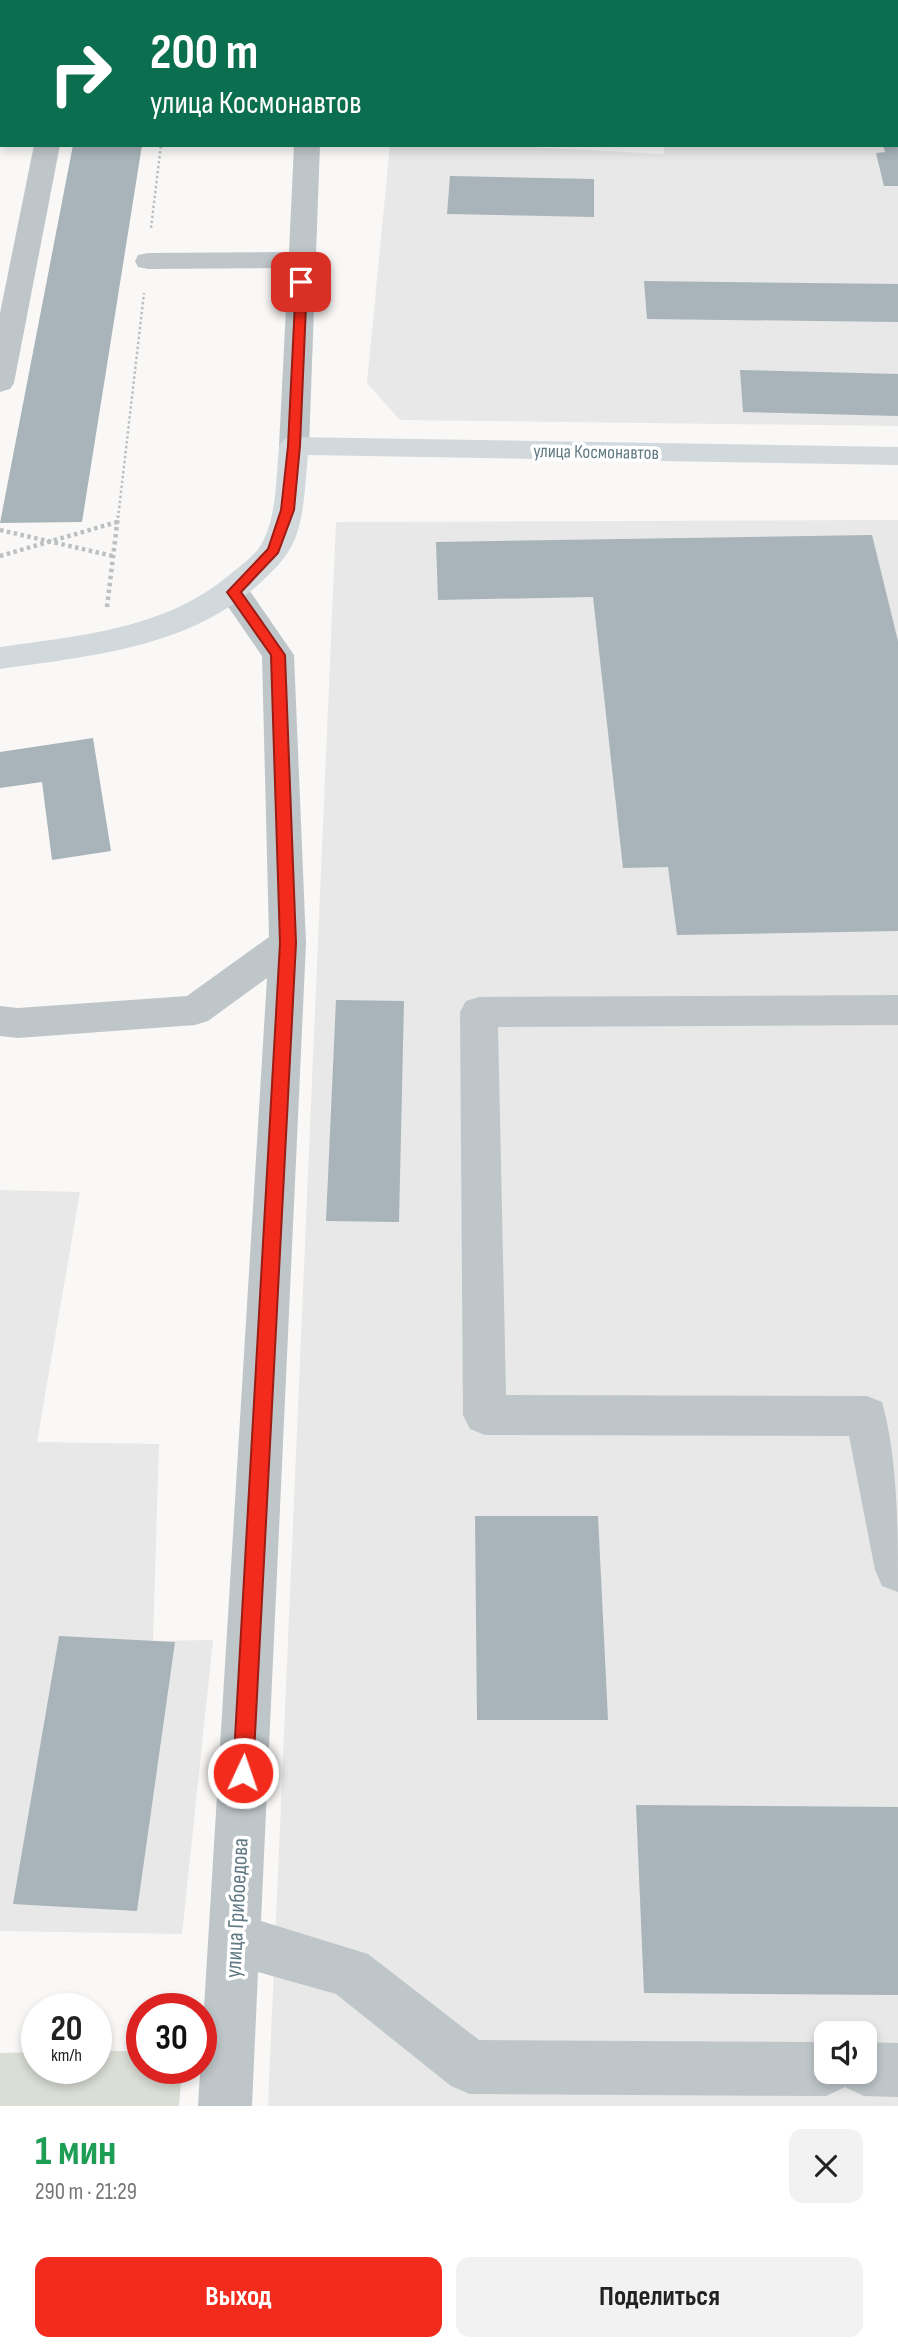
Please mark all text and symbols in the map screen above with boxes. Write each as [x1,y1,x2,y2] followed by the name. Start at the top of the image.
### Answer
[150,24,258,83] text: 200 m
[35,28,126,119] icon: right
[150,84,361,123] text: улица Космонавтов
[271,252,331,312] pin
[282,263,320,301] icon: arrive
[533,440,659,465] street label: улица Космонавтов
[206,1736,280,1810] position arrow
[219,1837,255,1979] street label: улица Грибоедова
[126,1993,217,2084] speed limit sign: 30
[51,2008,83,2051] text: 20
[814,2021,877,2084] map controls
[814,2021,877,2084] button: sound
[51,2045,82,2066] text: km/h
[35,2126,116,2177] text: 1 мин
[789,2129,863,2203] button: close
[35,2178,137,2206] text: 290 m · 21:29
[35,2257,442,2337] button: Выход
[456,2257,863,2337] button: Поделиться

